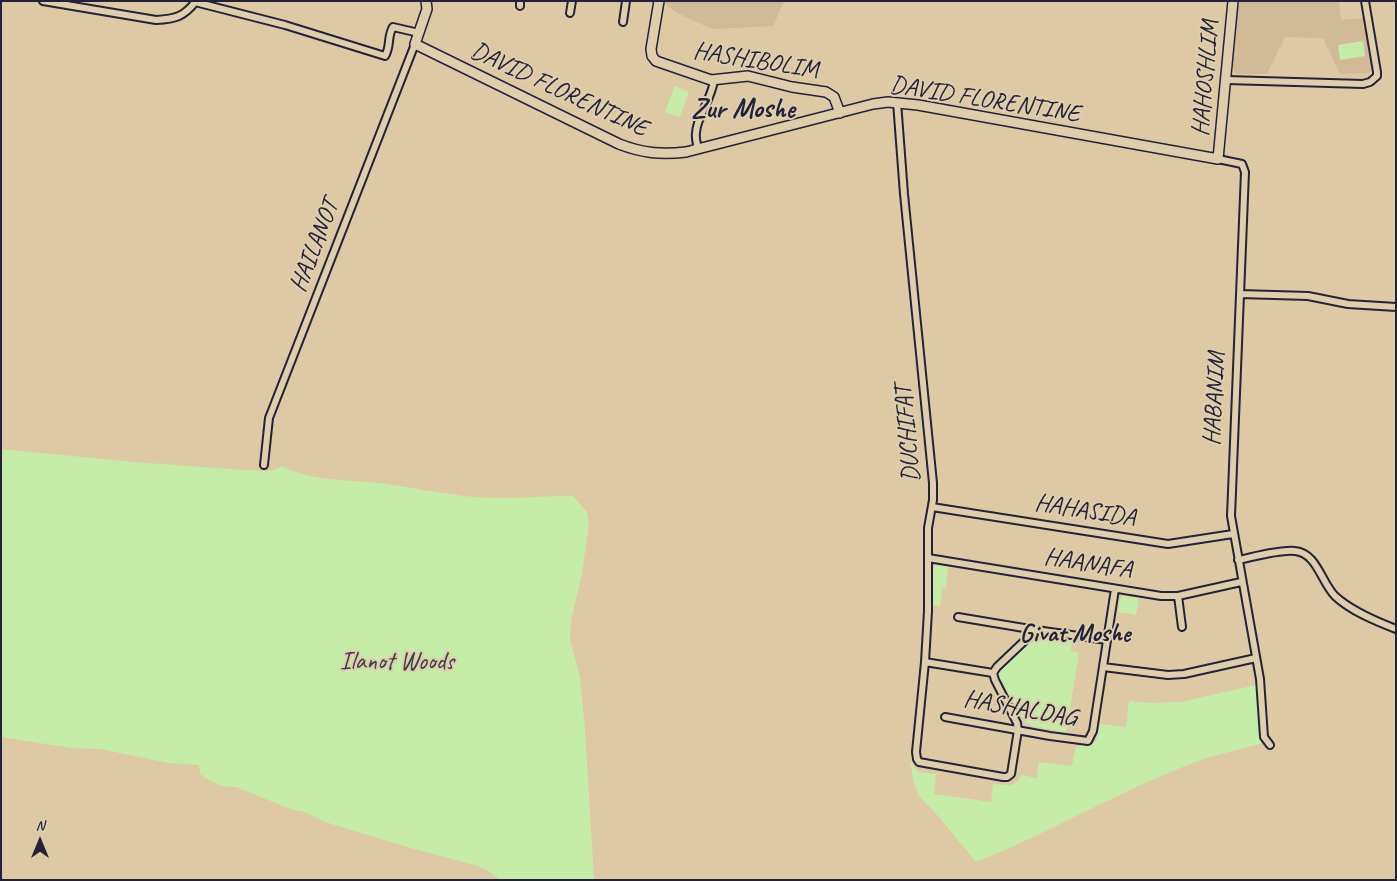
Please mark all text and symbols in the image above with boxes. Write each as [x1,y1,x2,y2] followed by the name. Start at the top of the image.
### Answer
[1186,18,1226,138] street label: HAHOSHLIM
[466,36,652,144] street label: DAVID FLORENTINE
[691,36,821,86] street label: HASHIBOLIM
[888,70,1082,130] street label: DAVID FLORENTINE
[691,93,795,127] district label: Zur Moshe
[284,196,346,296] street label: HAILANOT
[1198,351,1232,447] street label: HABANIM
[889,385,927,483] street label: DUCHIFAT
[1033,488,1137,534] street label: HAHASIDA
[1042,542,1134,586] street label: HAANAFA
[1020,618,1130,650] district label: Givat Moshe
[340,647,454,677] park label: Ilanot Woods
[961,684,1079,734] street label: HASHALDAG
[15,816,65,866] north arrow
[36,817,44,834] text: N

